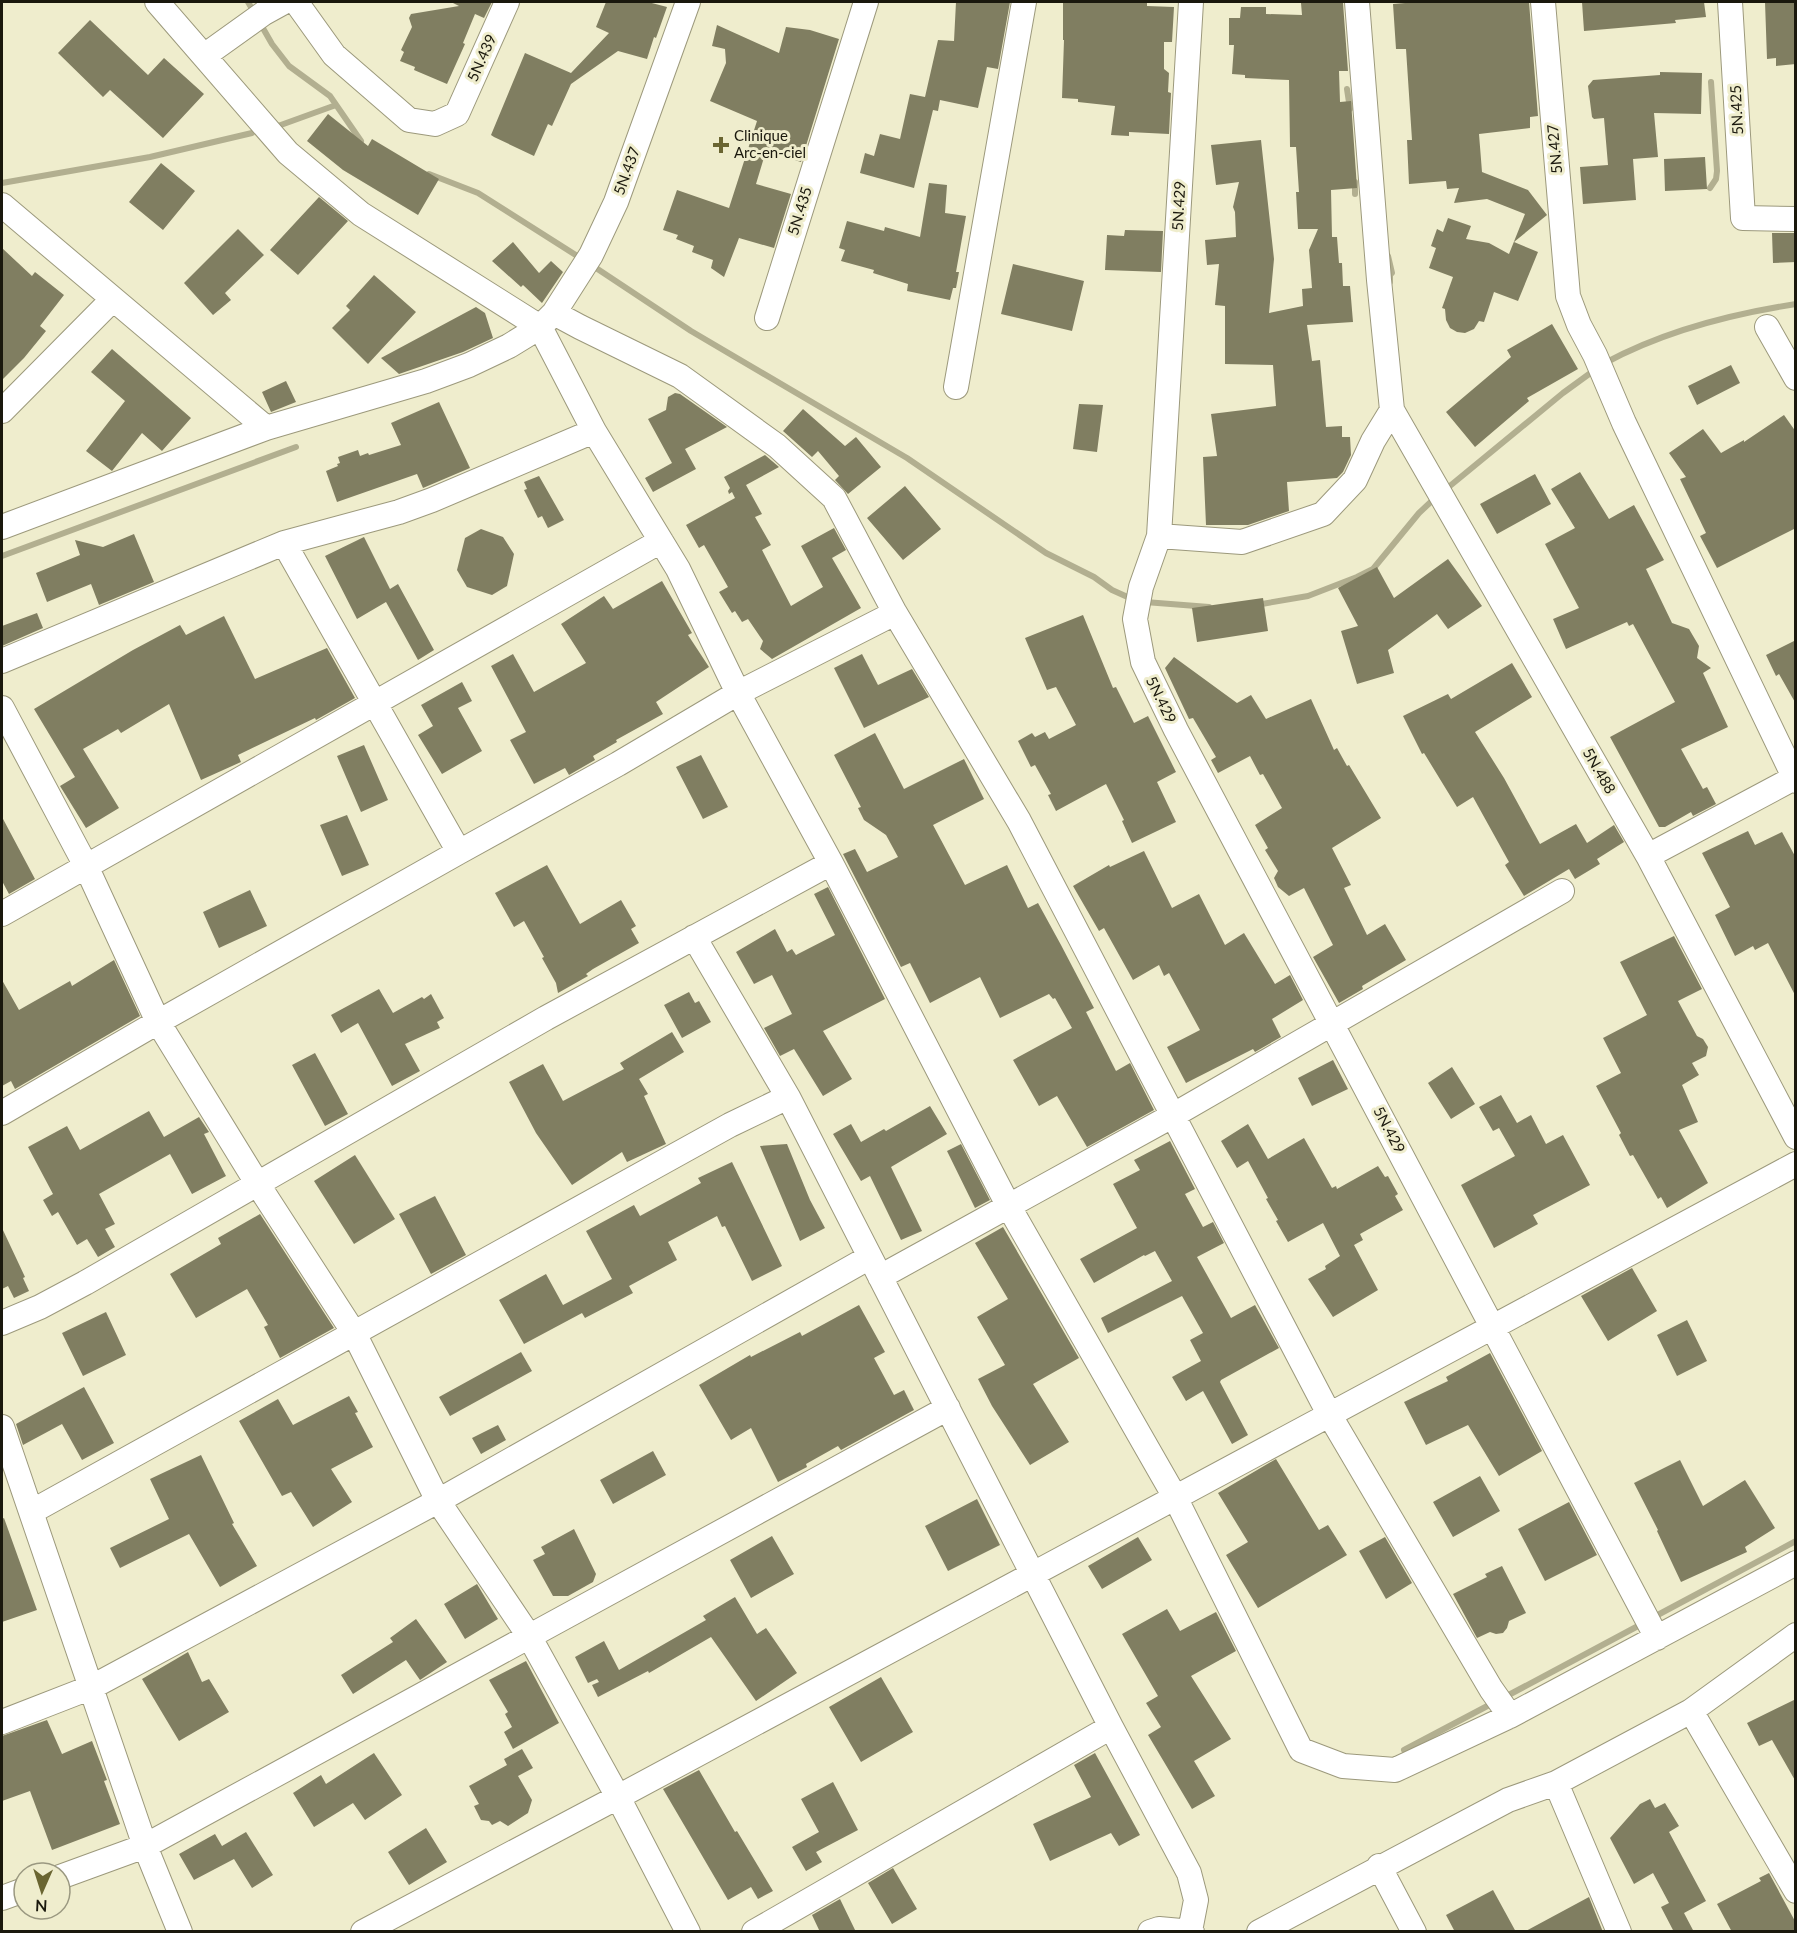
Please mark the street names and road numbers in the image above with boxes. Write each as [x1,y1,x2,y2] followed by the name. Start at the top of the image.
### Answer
[463,31,499,84] street label: 5N.439
[1726,85,1746,135] street label: 5N.425
[1543,123,1565,175] street label: 5N.427
[609,144,643,197] street label: 5N.437
[1168,181,1188,231] street label: 5N.429
[783,184,815,237] street label: 5N.435
[1143,673,1181,726] street label: 5N.429
[1580,744,1620,797] street label: 5N.488
[1370,1103,1410,1156] street label: 5N.429

